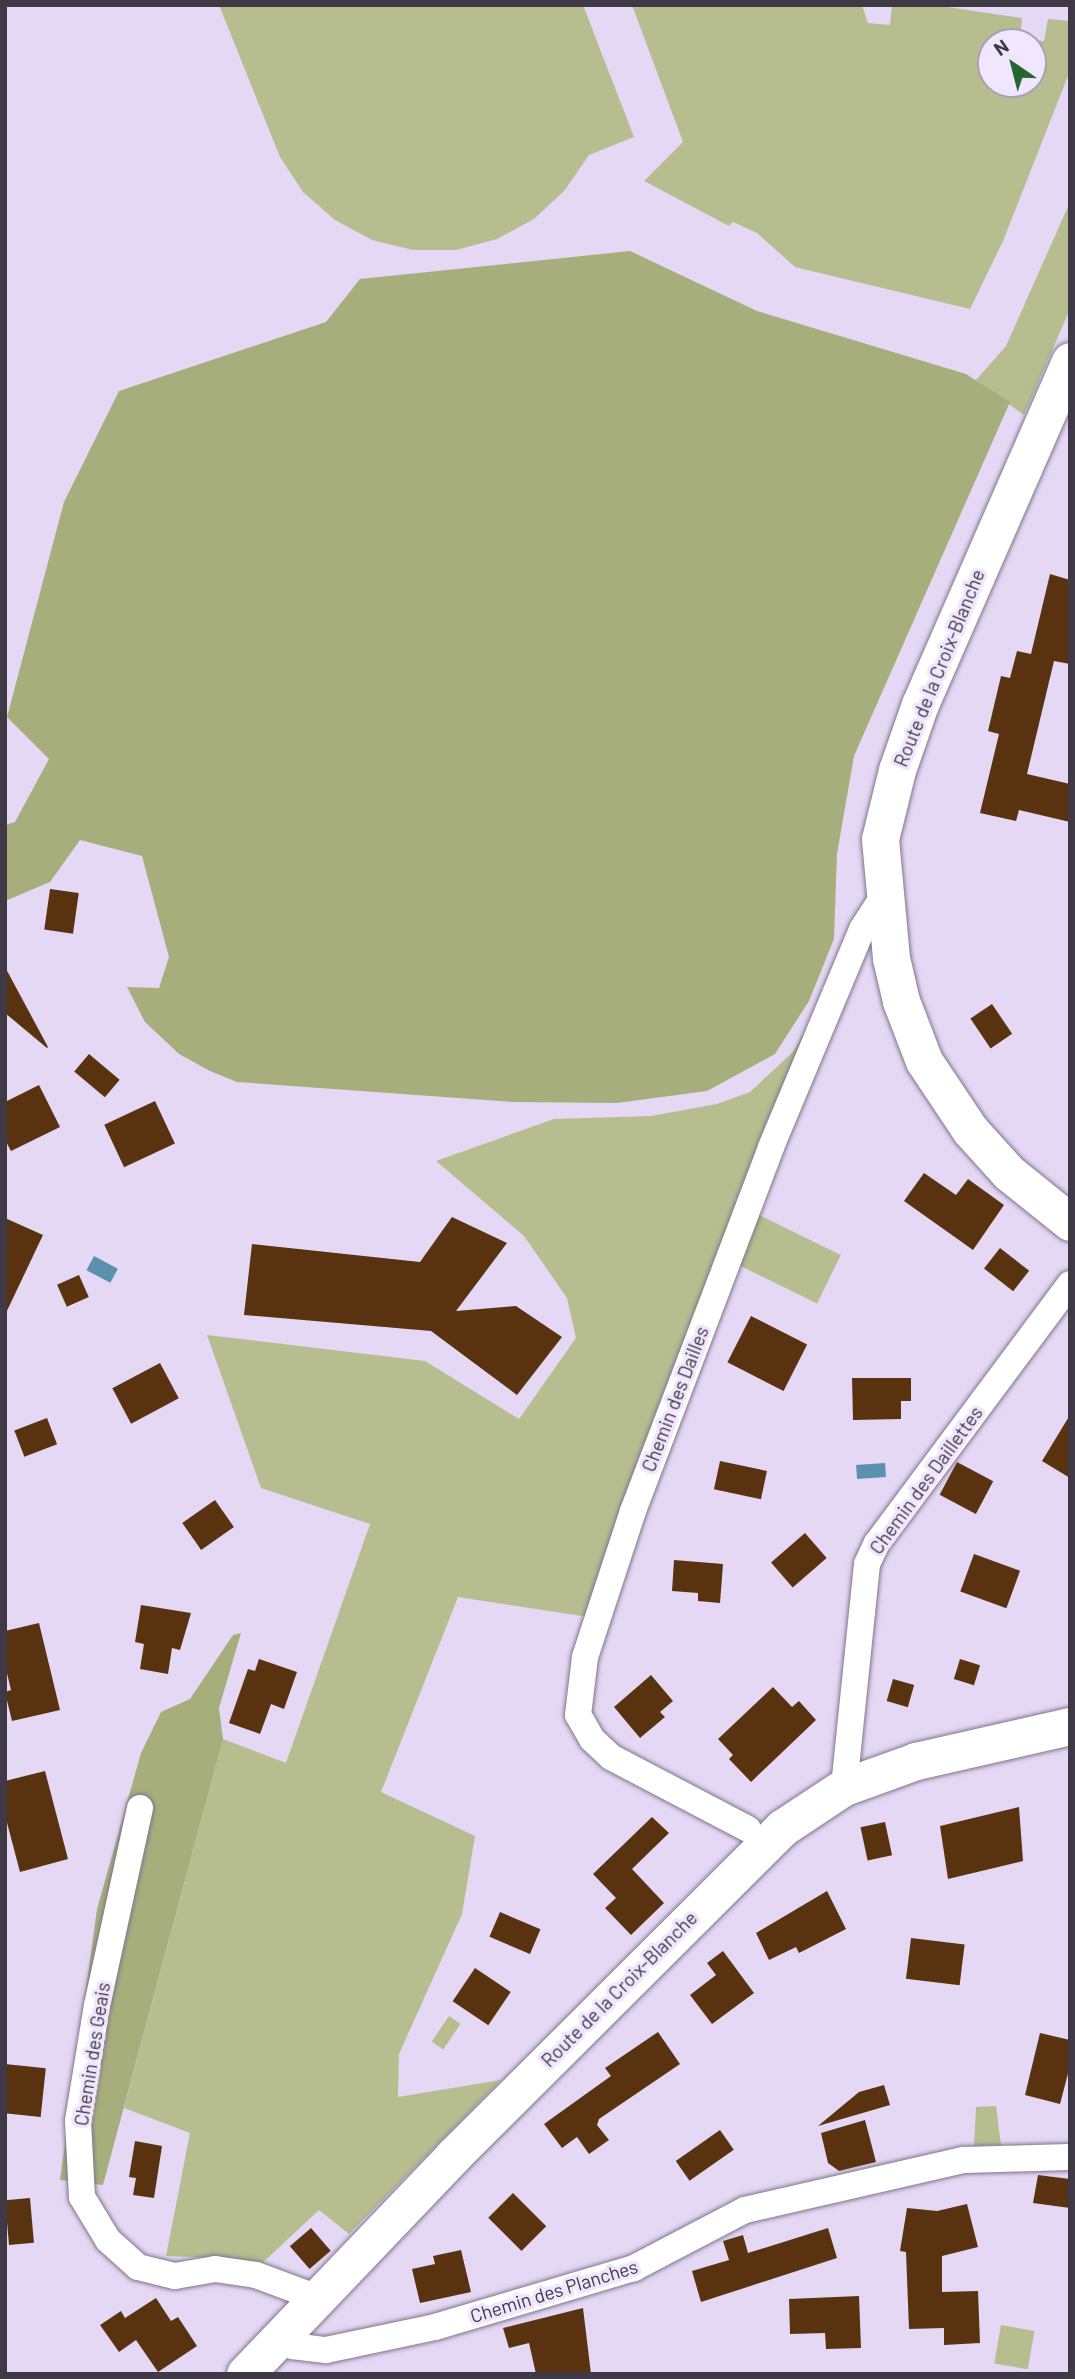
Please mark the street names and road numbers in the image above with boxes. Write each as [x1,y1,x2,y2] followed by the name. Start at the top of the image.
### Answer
[889,566,989,770] street label: Route de la Croix-Blanche
[637,1323,713,1475] street label: Chemin des Dailles
[865,1402,987,1558] street label: Chemin des Daillettes
[536,1906,702,2072] street label: Route de la Croix-Blanche
[69,1981,115,2127] street label: Chemin des Geais
[467,2255,641,2327] street label: Chemin des Planches

